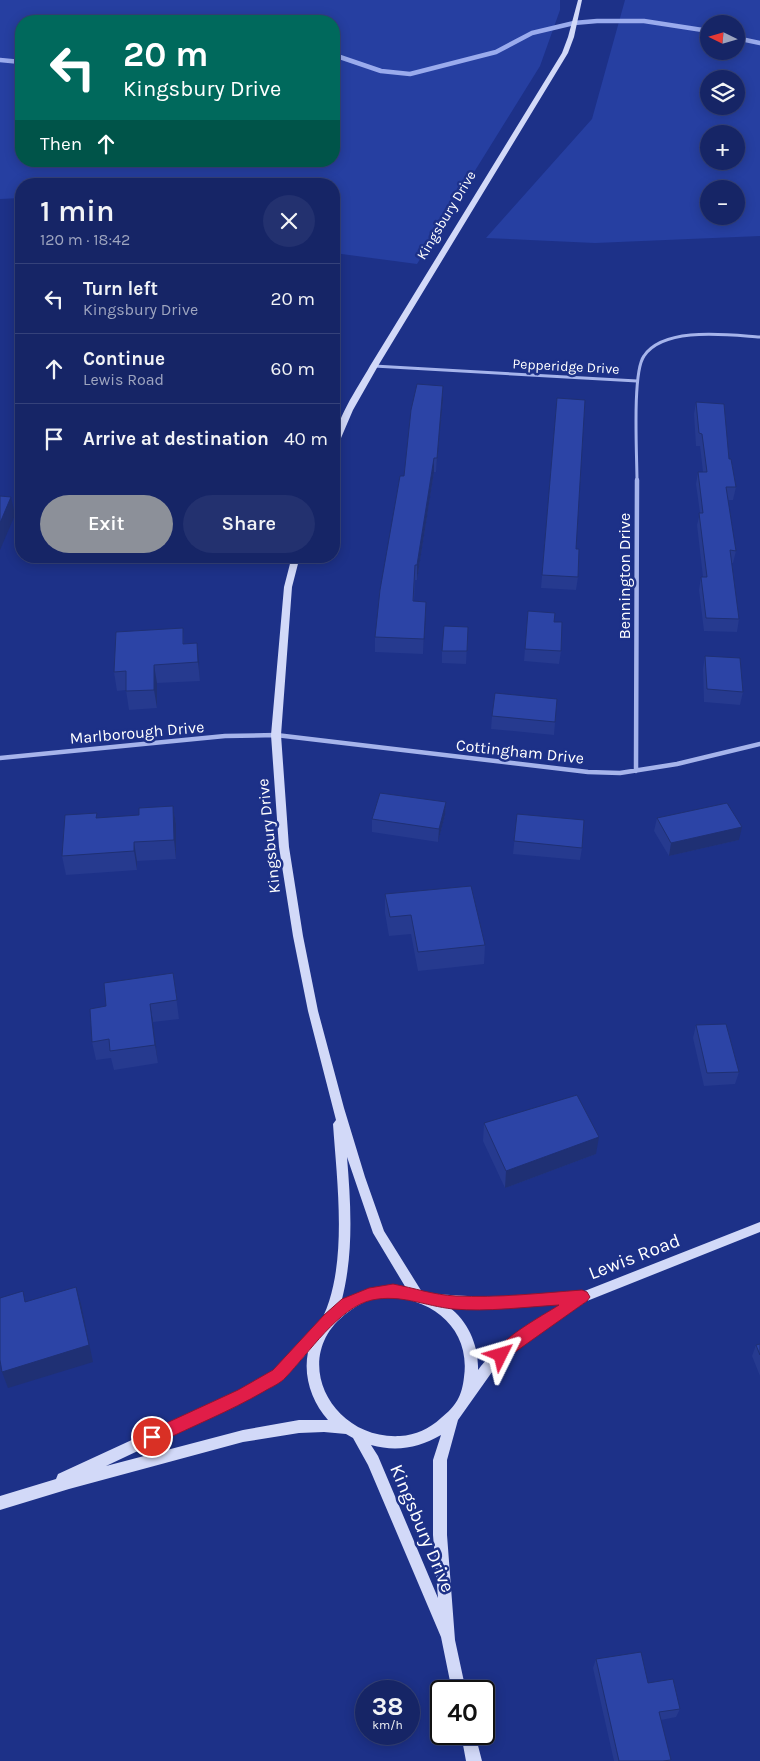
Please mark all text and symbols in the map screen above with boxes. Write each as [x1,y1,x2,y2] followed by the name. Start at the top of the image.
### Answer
[700,15,745,60] north arrow
[700,15,745,225] map controls
[123,34,208,75] text: 20 m
[40,35,105,100] icon: left
[700,70,745,115] button: layers
[123,76,281,102] text: Kingsbury Drive
[700,125,745,170] button: +
[92,130,120,158] icon: ahead
[40,133,82,155] text: Then
[413,168,480,263] street label: Kingsbury Drive
[700,180,745,225] button: −
[40,193,114,229] text: 1 min
[263,195,315,247] button: close
[40,230,130,249] text: 120 m · 18:42
[83,278,158,300] text: Turn left
[40,285,68,313] icon: left
[270,288,315,310] text: 20 m
[83,300,198,319] text: Kingsbury Drive
[83,348,165,370] text: Continue
[40,355,68,383] icon: ahead
[512,355,620,378] street label: Pepperidge Drive
[271,358,315,380] text: 60 m
[83,370,164,389] text: Lewis Road
[40,425,68,453] icon: arrive
[83,428,269,450] text: Arrive at destination
[284,428,328,450] text: 40 m
[40,495,173,553] button: Exit
[183,495,315,553] button: Share
[615,513,634,639] street label: Bennington Drive
[69,717,205,748] street label: Marlborough Drive
[455,735,585,768] street label: Cottingham Drive
[253,778,284,894] street label: Kingsbury Drive
[585,1229,683,1284] street label: Lewis Road
[474,1328,526,1380] position arrow
[131,1416,173,1458] pin
[138,1423,166,1451] icon: arrive
[385,1461,459,1596] street label: Kingsbury Drive
[430,1680,495,1745] speed limit sign: 40
[372,1692,403,1721] text: 38
[372,1718,403,1732] text: km/h

